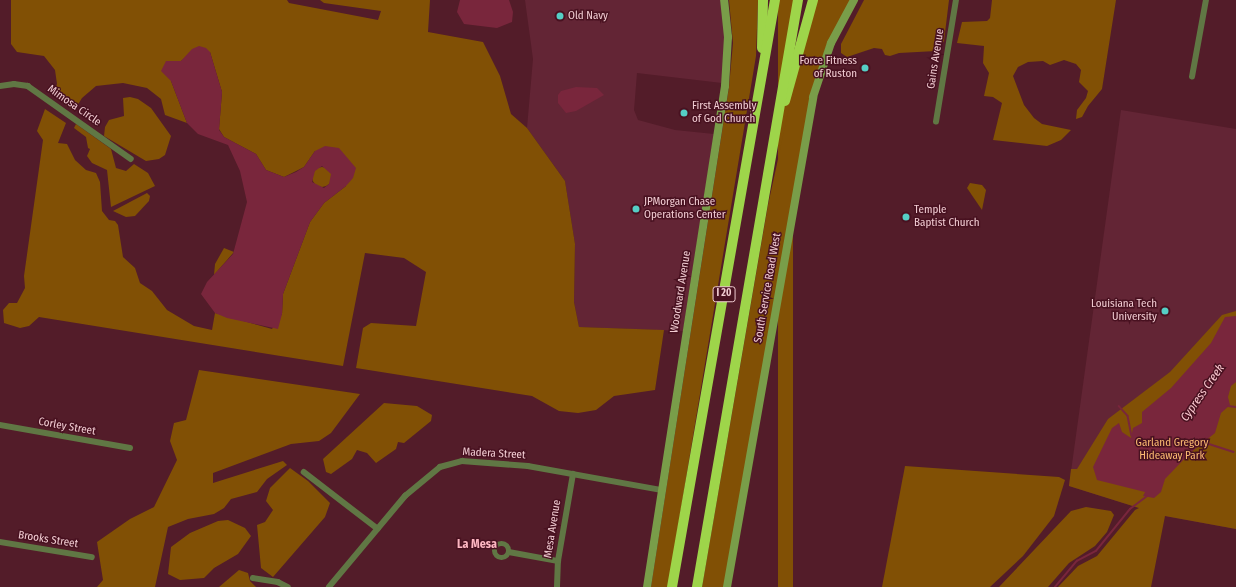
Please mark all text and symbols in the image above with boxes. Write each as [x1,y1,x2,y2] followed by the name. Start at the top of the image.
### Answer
[568,9,608,23] place label: Old Navy
[555,11,565,21] marker: Old Navy
[925,28,947,90] street label: Gains Avenue
[799,55,857,81] place label: Force Fitness of Ruston
[860,63,870,73] marker: Force Fitness of Ruston
[45,83,103,129] street label: Mimosa Circle
[692,100,756,126] place label: First Assembly of God Church
[679,108,689,118] marker: First Assembly of God Church
[644,196,726,222] place label: JPMorgan Chase Operations Center
[631,204,641,214] marker: JPMorgan Chase Operations Center
[914,204,980,230] place label: Temple Baptist Church
[901,212,911,222] marker: Temple Baptist Church
[752,232,784,344] street label: South Service Road West
[668,250,694,334] street label: Woodward Avenue
[712,286,736,302] road number: I 20
[1091,298,1157,324] place label: Louisiana Tech University
[1160,306,1170,316] marker: Louisiana Tech University
[1178,362,1228,424] water label: Cypress Creek
[37,415,97,439] street label: Corley Street
[1136,437,1208,463] park label: Garland Gregory Hideaway Park
[462,446,526,462] street label: Madera Street
[542,499,564,559] street label: Mesa Avenue
[17,529,79,551] street label: Brooks Street
[457,538,497,552] district label: La Mesa

